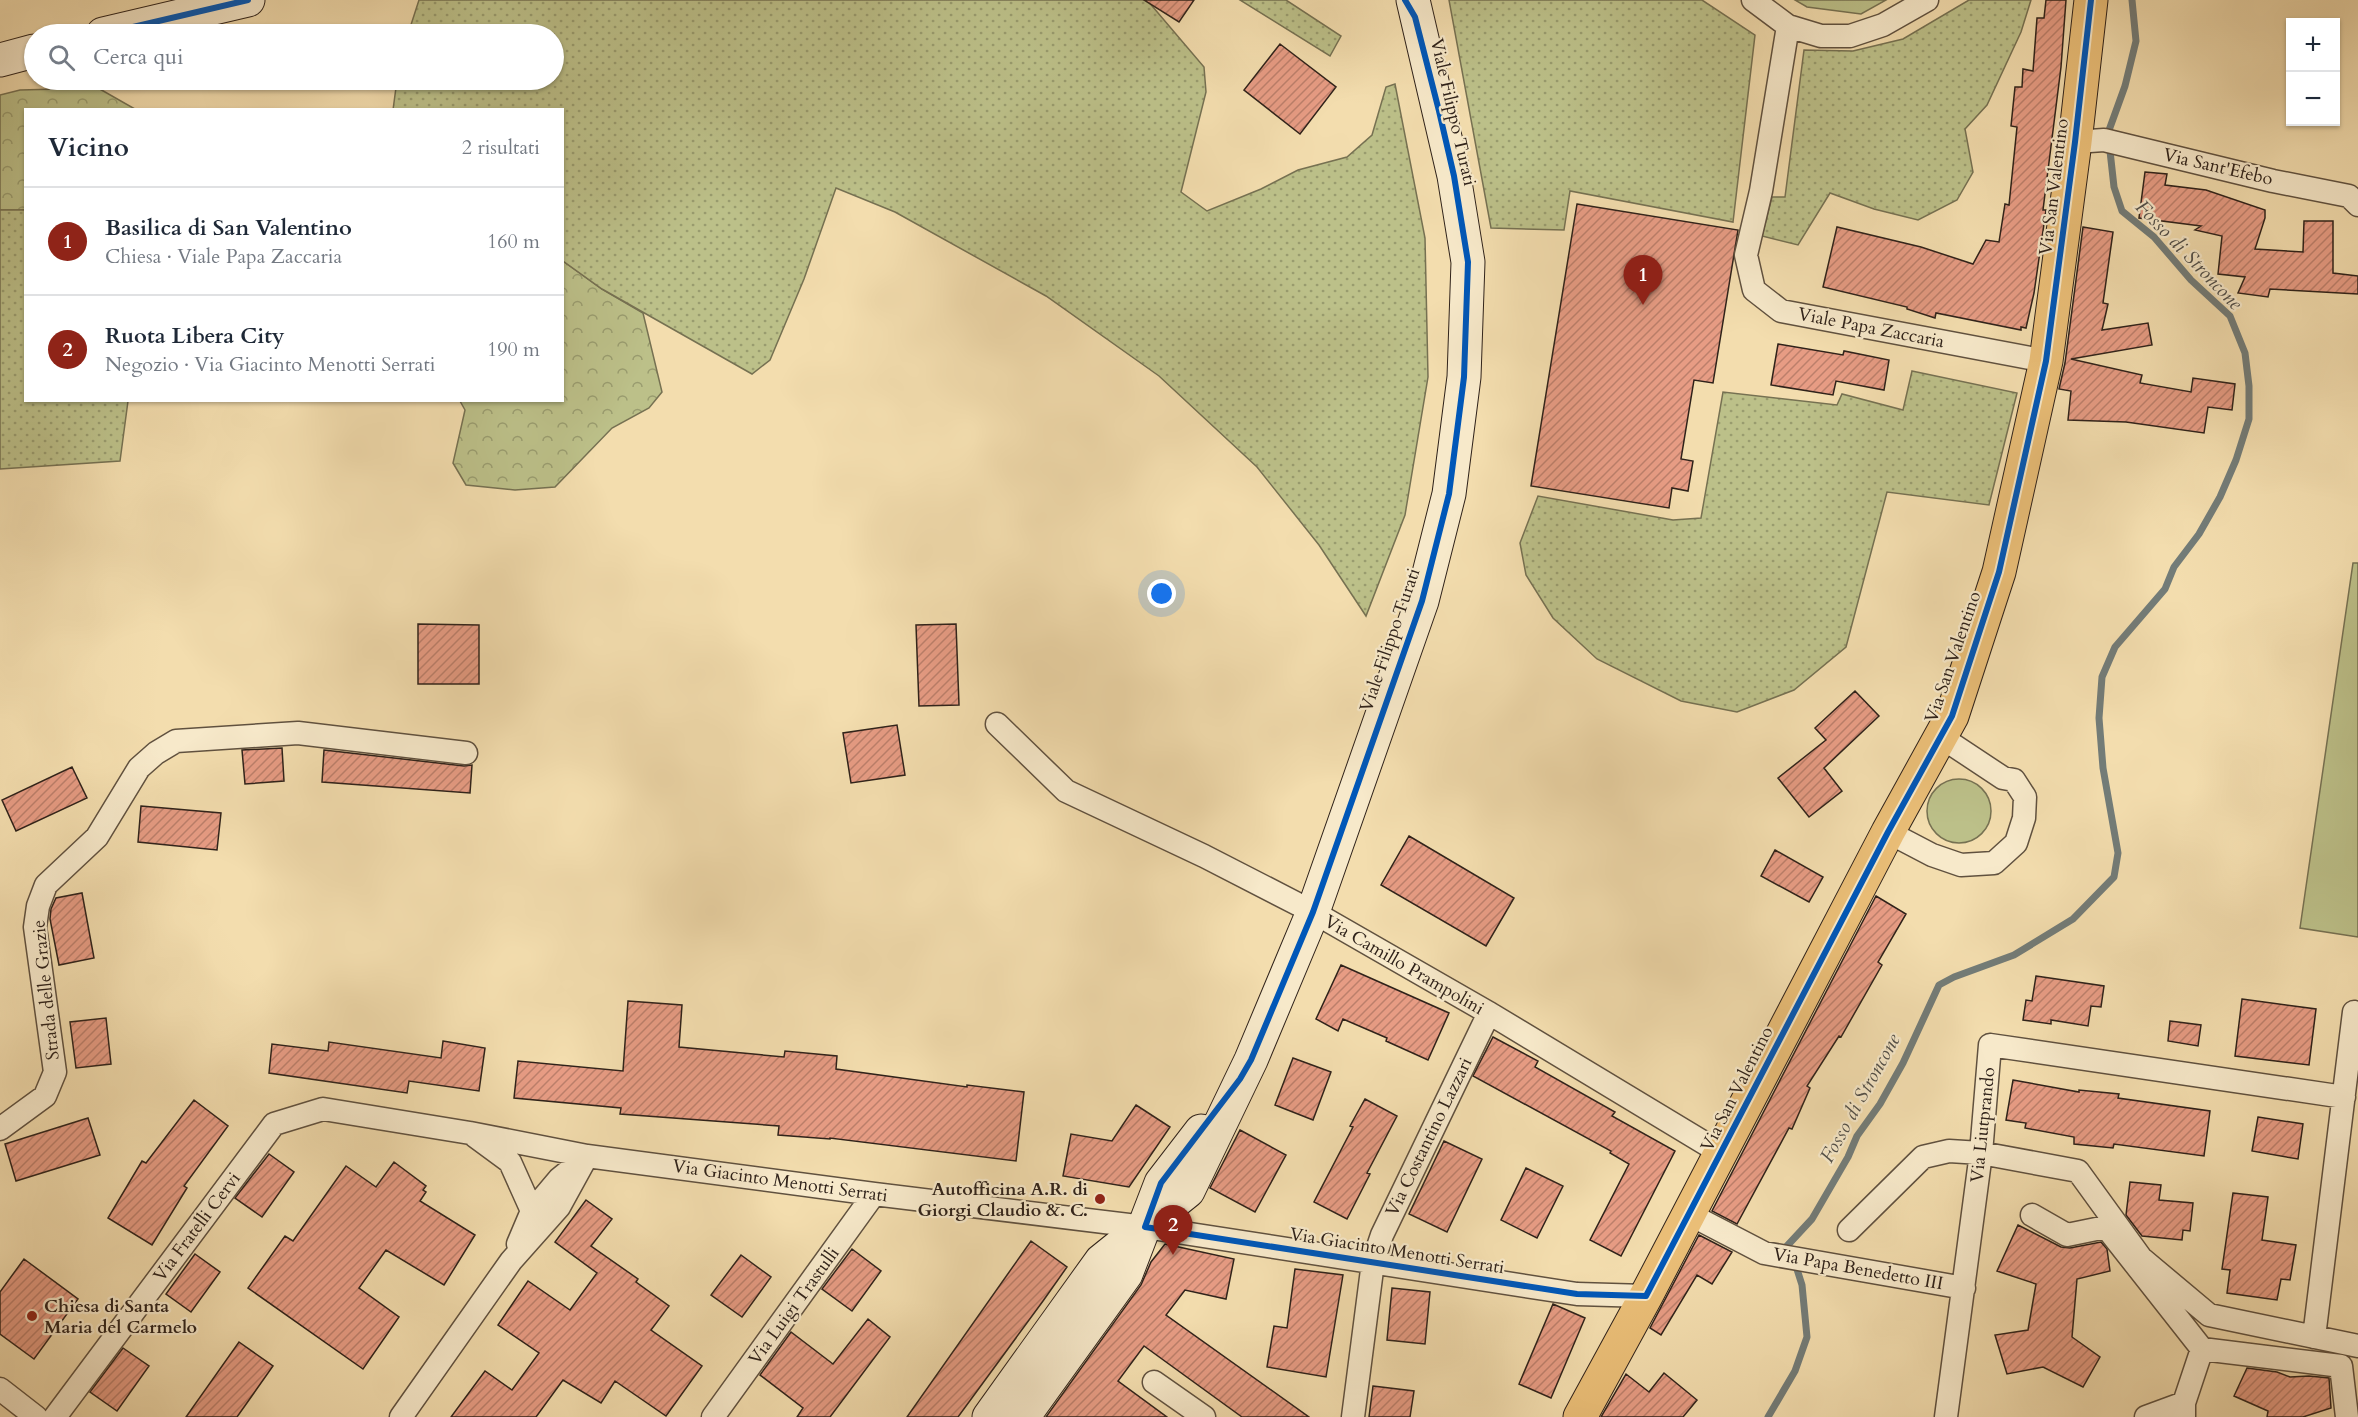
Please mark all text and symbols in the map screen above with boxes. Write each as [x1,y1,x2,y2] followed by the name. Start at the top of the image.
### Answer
[2286,18,2340,126] map controls
[2286,18,2340,72] button: +
[24,24,564,90] search box
[1424,36,1482,188] street label: Viale Filippo Turati
[45,41,78,74] icon: search
[93,42,183,72] text: Cerca qui
[2286,72,2340,126] button: −
[2033,117,2075,257] street label: Via San Valentino
[48,130,129,165] text: Vicino
[462,134,540,161] text: 2 risultati
[2161,142,2276,192] street label: Via Sant'Efebo
[2129,194,2249,316] water label: Fosso di Stroncone
[105,213,352,243] text: Basilica di San Valentino
[62,228,73,255] text: 1
[487,228,540,255] text: 160 m
[105,243,342,270] text: Chiesa · Viale Papa Zaccaria
[1624,256,1662,305] pin: 1
[1796,302,1946,354] street label: Viale Papa Zaccaria
[105,321,285,351] text: Ruota Libera City
[62,336,73,363] text: 2
[487,336,540,363] text: 190 m
[105,351,435,378] text: Negozio · Via Giacinto Menotti Serrati
[1354,565,1426,715] street label: Viale Filippo Turati
[1147,579,1176,608] your location
[1919,588,1987,726] street label: Via San Valentino
[1319,909,1489,1021] street label: Via Camillo Prampolini
[26,919,66,1061] street label: Strada delle Grazie
[1695,1022,1779,1156] street label: Via San Valentino
[1813,1028,1907,1167] water label: Fosso di Stroncone
[1380,1053,1478,1221] street label: Via Costantino Lazzari
[1965,1066,2002,1184] street label: Via Liutprando
[671,1154,889,1208] street label: Via Giacinto Menotti Serrati
[148,1167,246,1287] street label: Via Fratelli Cervi
[917,1177,1088,1223] place label: Autofficina A.R. di Giorgi Claudio &. C.
[1093,1192,1107,1206] marker: Autofficina A.R. di Giorgi Claudio &. C.
[1154,1206,1192,1255] pin: 2
[1288,1222,1506,1280] street label: Via Giacinto Menotti Serrati
[743,1242,845,1370] street label: Via Luigi Trastulli
[1771,1242,1945,1296] street label: Via Papa Benedetto III
[44,1294,197,1340] place label: Chiesa di Santa Maria del Carmelo
[25,1309,39,1323] marker: Chiesa di Santa Maria del Carmelo

